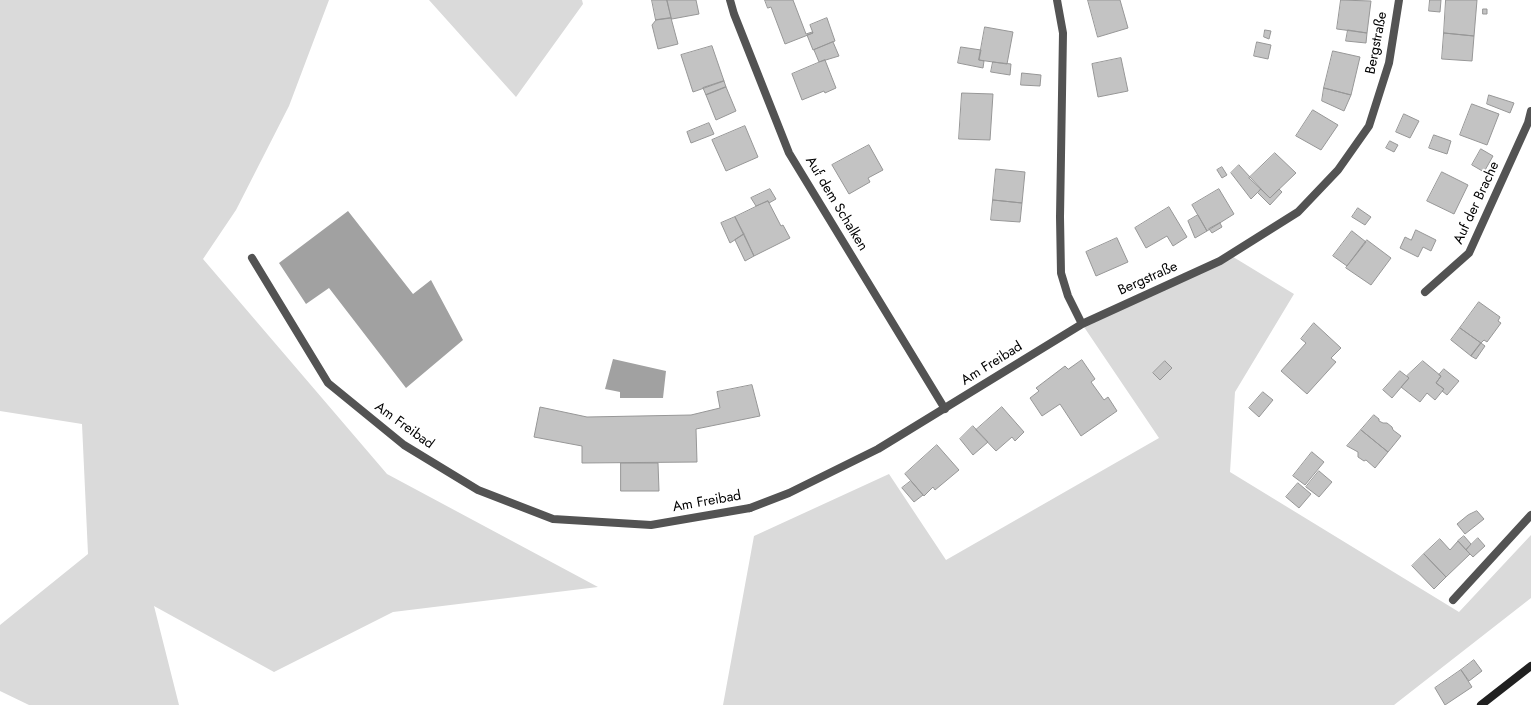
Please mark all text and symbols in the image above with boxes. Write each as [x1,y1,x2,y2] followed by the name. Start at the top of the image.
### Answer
[1363,10,1391,76] street label: Bergstraße
[801,154,871,254] street label: Auf dem Schalken
[1451,159,1503,247] street label: Auf der Brache
[1116,258,1180,300] street label: Bergstraße
[958,339,1026,389] street label: Am Freibad
[371,399,437,453] street label: Am Freibad
[671,488,743,516] street label: Am Freibad

